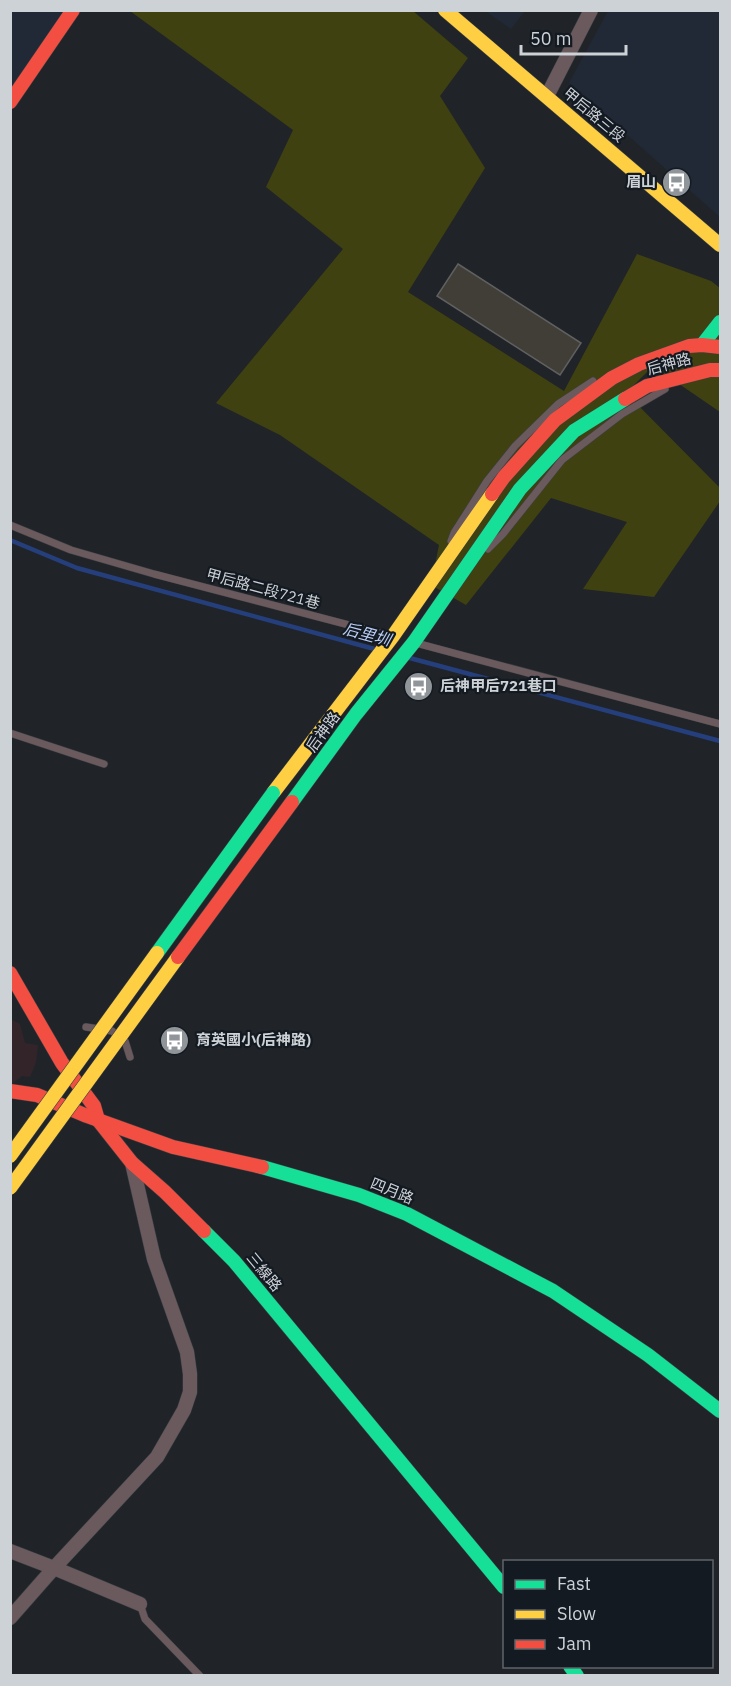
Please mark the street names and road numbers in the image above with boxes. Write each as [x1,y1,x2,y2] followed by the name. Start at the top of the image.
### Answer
[559,83,629,146] street label: 甲后路三段
[645,349,693,379] street label: 后神路
[204,564,322,613] street label: 甲后路二段721巷
[302,708,344,755] street label: 后神路
[368,1173,417,1208] street label: 四月路
[243,1248,286,1295] street label: 三線路

